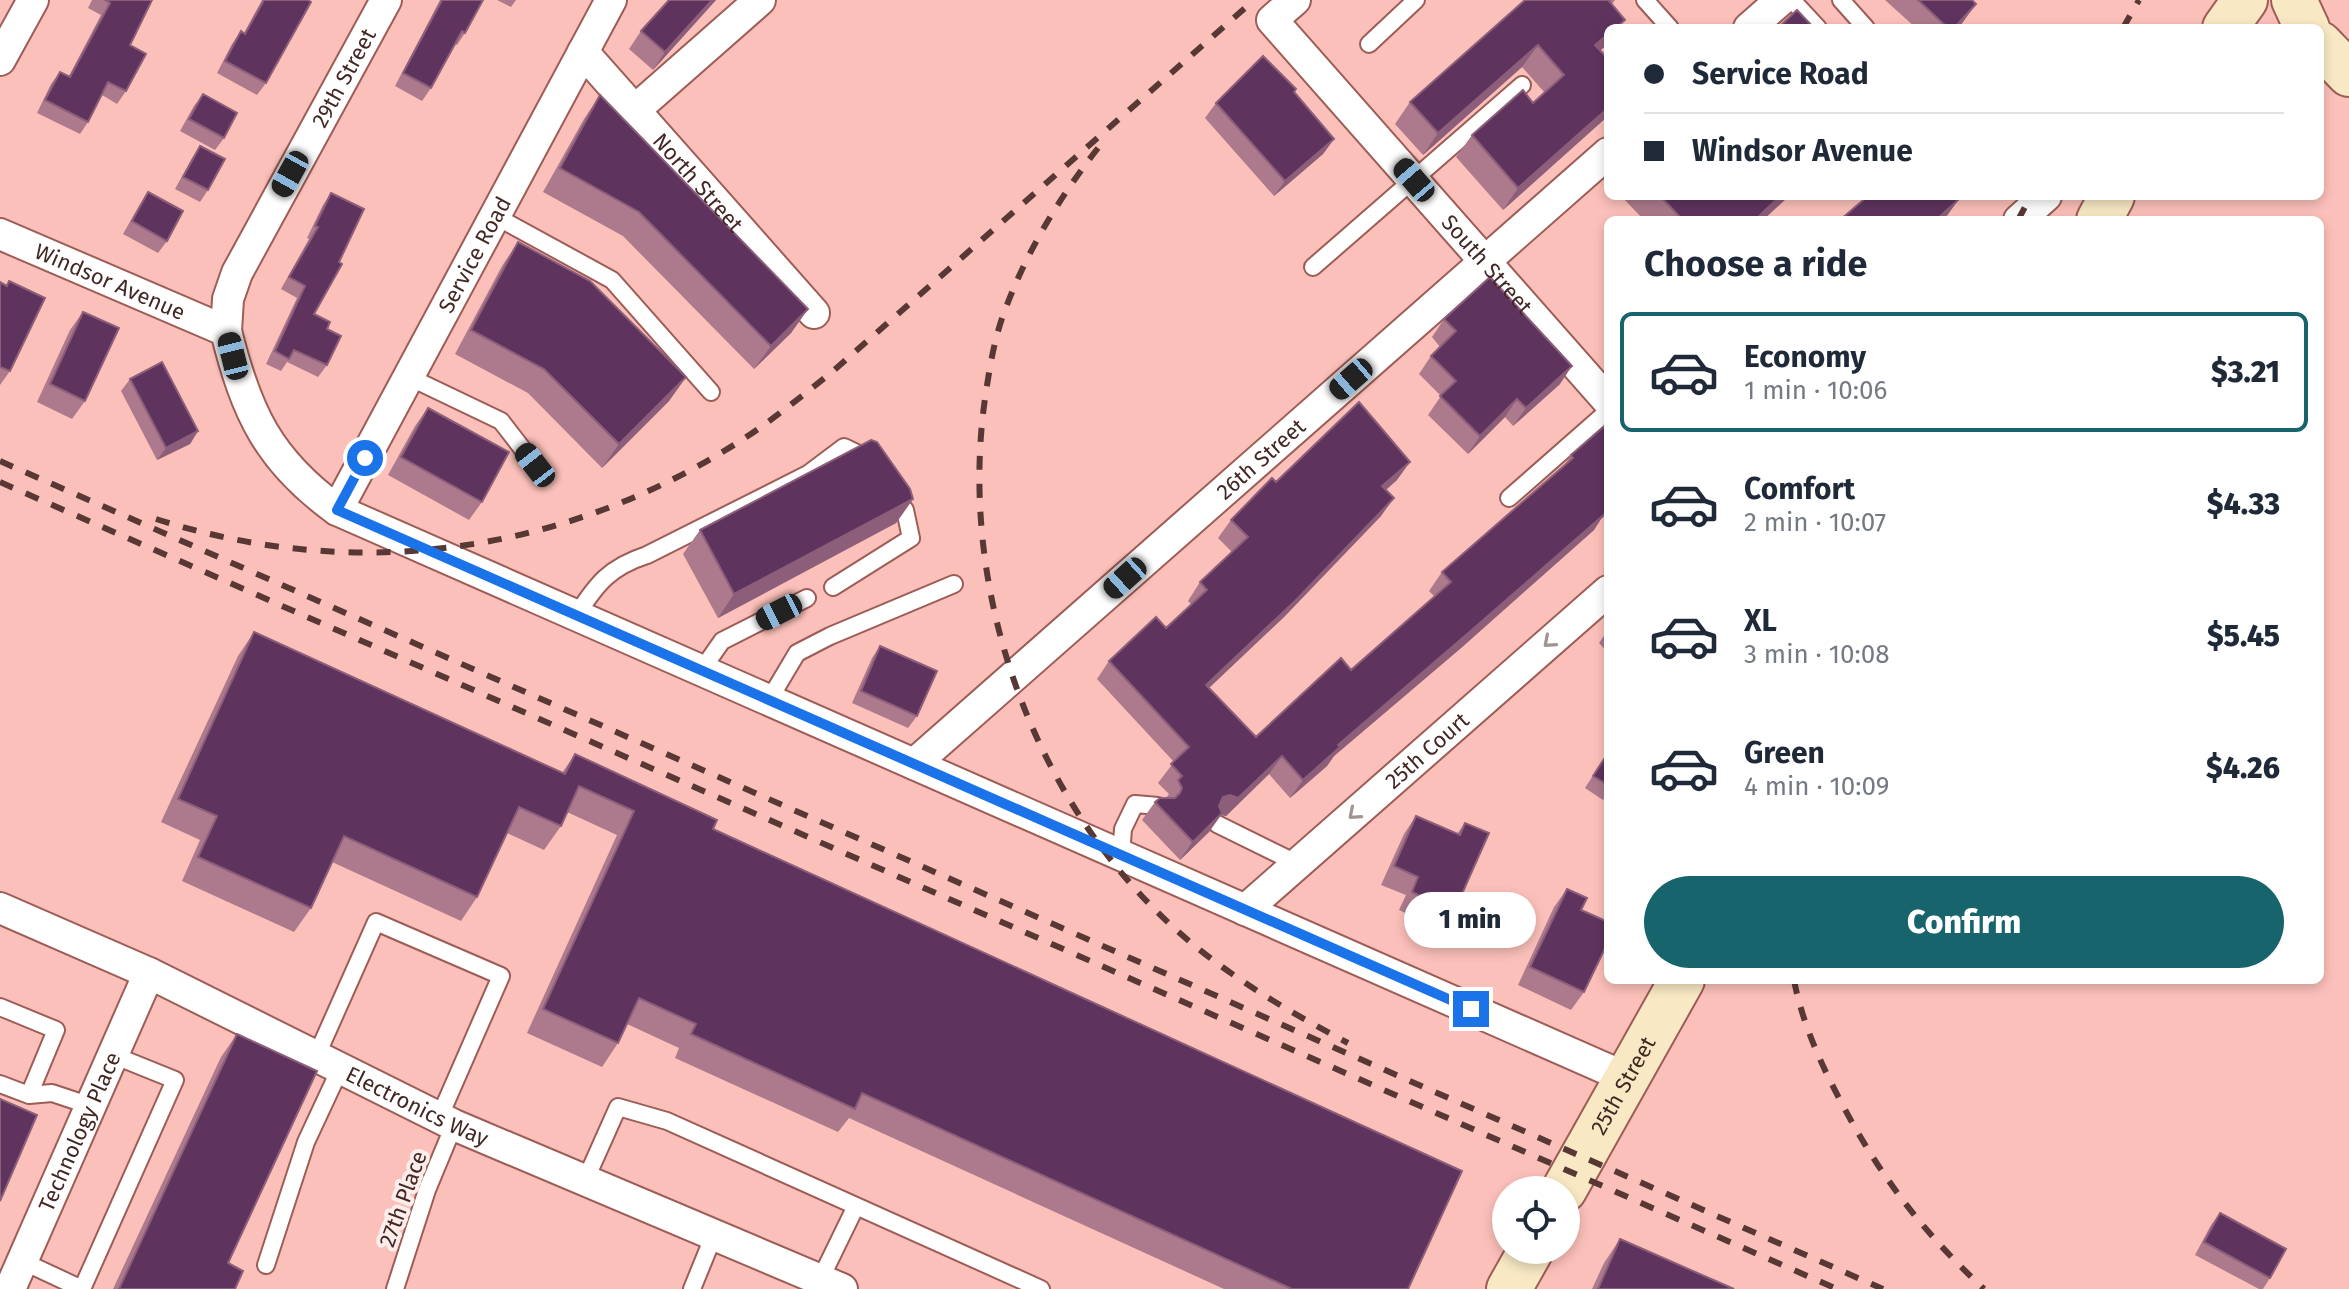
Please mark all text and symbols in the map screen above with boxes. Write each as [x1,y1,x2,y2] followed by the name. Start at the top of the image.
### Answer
[306,24,381,132] street label: 29th Street
[1692,56,1869,92] text: Service Road
[648,127,749,237] street label: North Street
[1692,133,1913,169] text: Windsor Avenue
[268,147,312,201] car
[1389,154,1439,206] car
[432,192,516,317] street label: Service Road
[1436,209,1539,320] street label: South Street
[31,237,190,325] street label: Windsor Avenue
[1644,242,1867,286] text: Choose a ride
[216,330,250,382] car
[1648,336,1720,408] icon: car
[1744,339,1866,375] text: Economy
[1325,354,1377,404] car
[2211,354,2280,390] text: $3.21
[1744,375,1887,406] text: 1 min · 10:06
[1211,413,1311,505] street label: 26th Street
[511,439,559,491] car
[347,440,383,476] route start
[1648,468,1720,540] icon: car
[1744,471,1855,507] text: Comfort
[2207,486,2280,522] text: $4.33
[1744,507,1886,538] text: 2 min · 10:07
[1099,553,1151,603] car
[752,590,806,634] car
[1648,600,1720,672] icon: car
[1744,603,1777,639] text: XL
[2207,618,2280,654] text: $5.45
[1544,633,1559,647] one-way arrow
[1744,639,1890,670] text: 3 min · 10:08
[1379,706,1474,794] street label: 25th Court
[1648,732,1720,804] icon: car
[1744,735,1825,771] text: Green
[2206,750,2280,786] text: $4.26
[1744,771,1890,802] text: 4 min · 10:09
[1349,805,1364,819] one-way arrow
[1644,876,2284,968] button: Confirm
[1405,893,1537,949] callout: 1 min
[1439,904,1501,935] text: 1 min
[1453,991,1489,1027] route end
[1585,1032,1661,1139] street label: 25th Street
[32,1048,126,1216] street label: Technology Place
[342,1060,493,1152] street label: Electronics Way
[373,1147,433,1251] street label: 27th Place
[1492,1176,1580,1264] map controls
[1492,1176,1580,1264] button: locate

